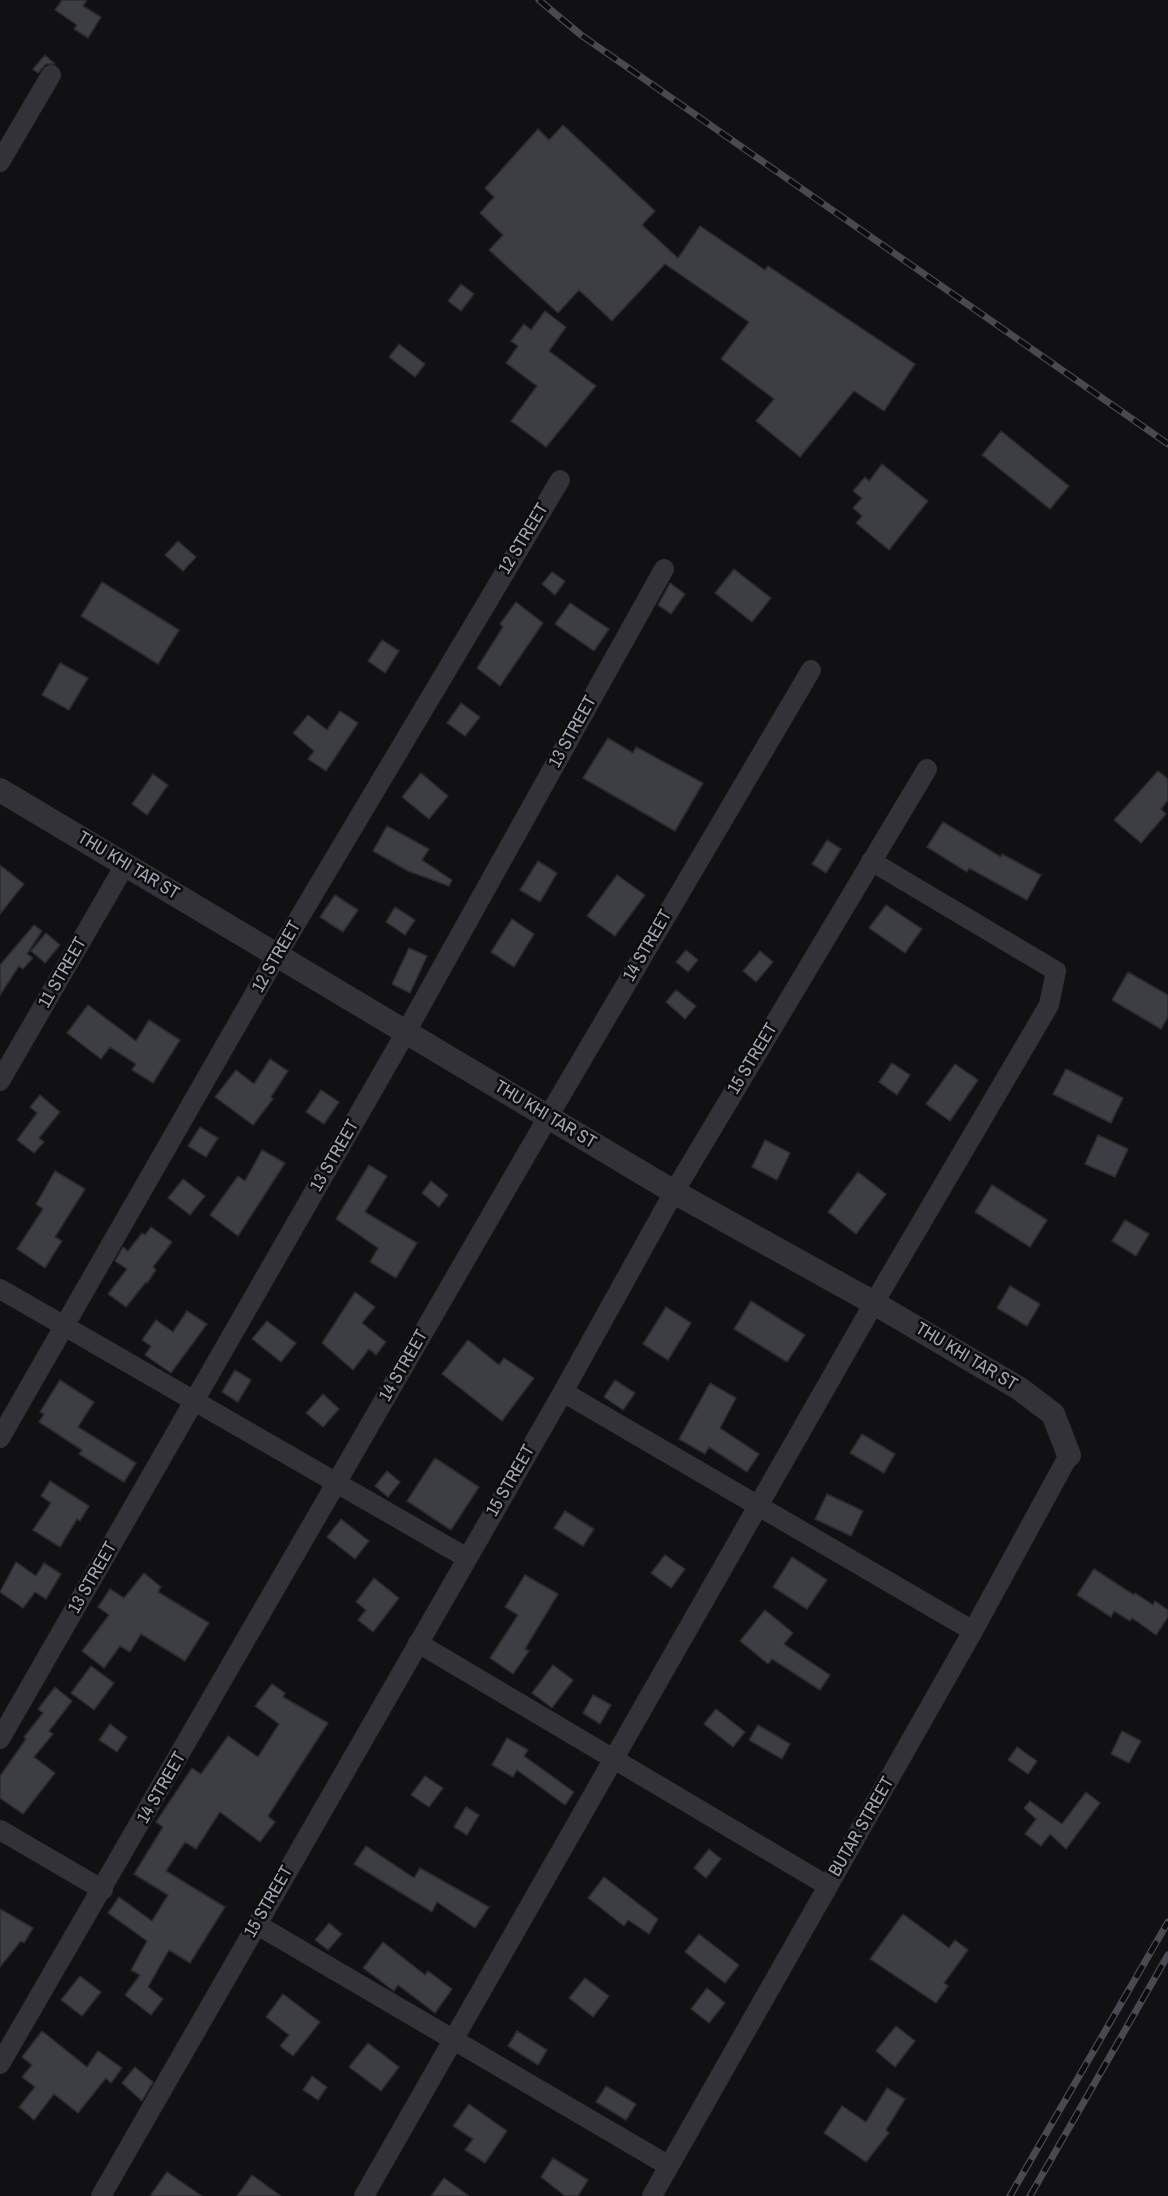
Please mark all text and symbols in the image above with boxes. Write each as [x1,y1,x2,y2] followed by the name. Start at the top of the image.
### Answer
[494,500,554,578] street label: 12 STREET
[544,692,602,772] street label: 13 STREET
[73,827,183,905] street label: THU KHI TAR ST
[619,907,677,985] street label: 14 STREET
[248,918,306,996] street label: 12 STREET
[34,934,92,1012] street label: 11 STREET
[723,1020,783,1098] street label: 15 STREET
[490,1076,600,1154] street label: THU KHI TAR ST
[306,1117,364,1195] street label: 13 STREET
[911,1318,1021,1396] street label: THU KHI TAR ST
[375,1327,433,1405] street label: 14 STREET
[482,1442,540,1520] street label: 15 STREET
[64,1539,122,1617] street label: 13 STREET
[133,1749,191,1827] street label: 14 STREET
[825,1773,899,1881] street label: BUTAR STREET
[240,1863,298,1941] street label: 15 STREET

